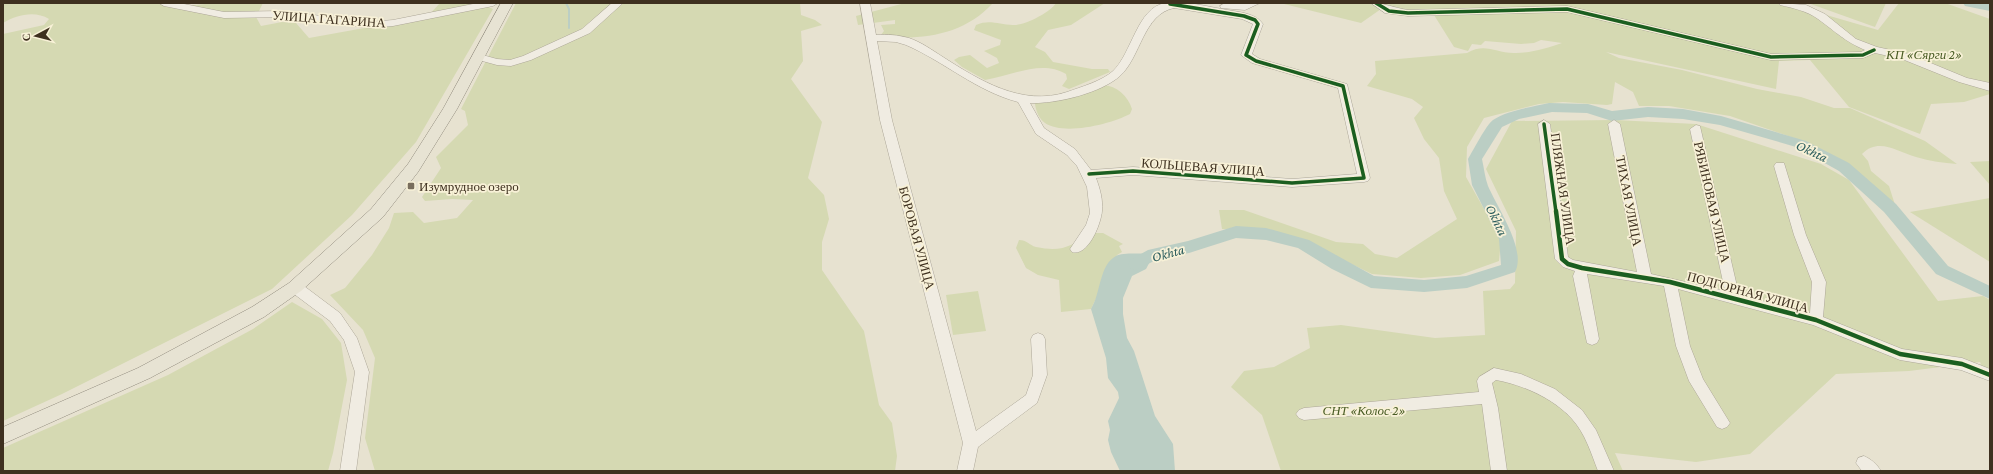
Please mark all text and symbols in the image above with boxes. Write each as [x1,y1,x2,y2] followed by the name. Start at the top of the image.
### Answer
[272,8,387,30] street label: УЛИЦА ГАГАРИНА
[16,16,56,56] north arrow
[20,32,33,42] text: С
[1885,47,1962,62] park label: КП «Сярги 2»
[1548,132,1578,247] street label: ПЛЯЖНАЯ УЛИЦА
[1794,137,1831,165] water label: Okhta
[1691,140,1733,265] street label: РЯБИНОВАЯ УЛИЦА
[1613,154,1645,248] street label: ТИХАЯ УЛИЦА
[1141,155,1266,179] street label: КОЛЬЦЕВАЯ УЛИЦА
[419,179,519,194] place label: Изумрудное озеро
[406,181,416,191] marker: Изумрудное озеро
[896,185,938,292] street label: БОРОВАЯ УЛИЦА
[1483,202,1512,239] water label: Okhta
[1150,241,1186,265] water label: Okhta
[1685,269,1811,316] street label: ПОДГОРНАЯ УЛИЦА
[1323,403,1405,418] park label: СНТ «Колос 2»

